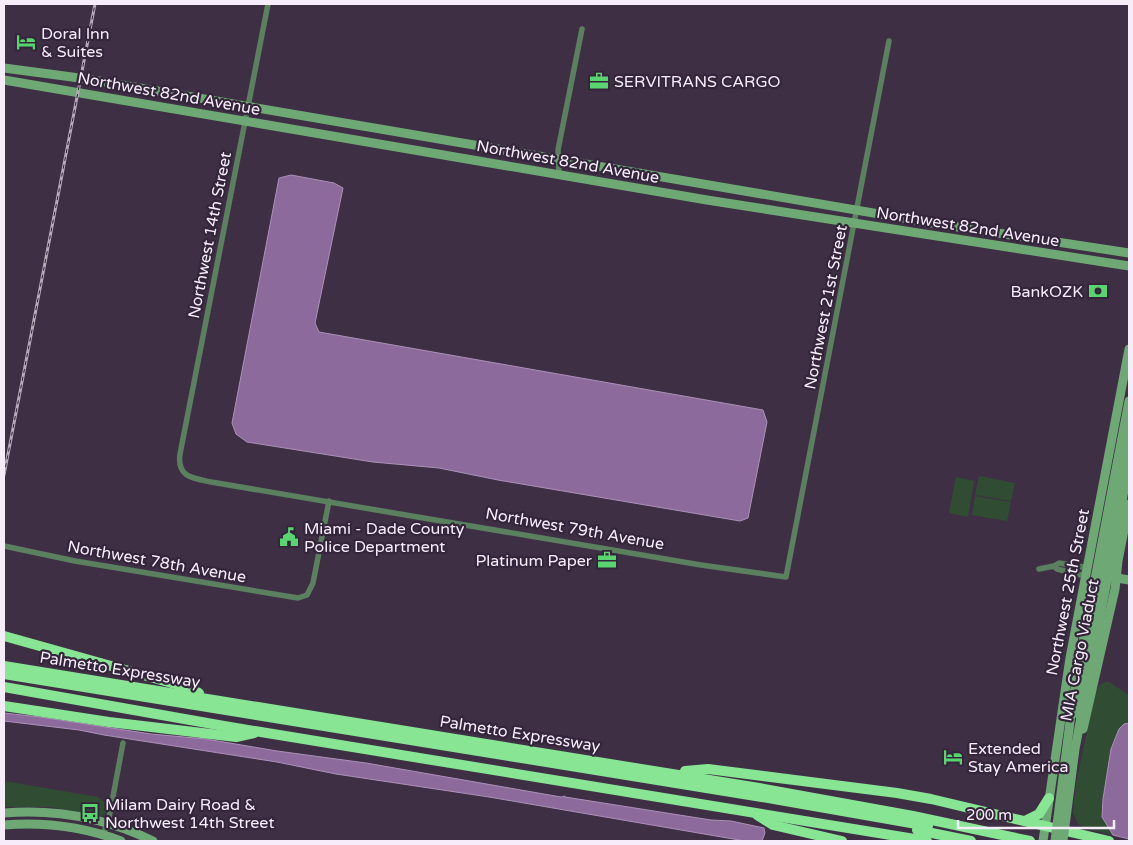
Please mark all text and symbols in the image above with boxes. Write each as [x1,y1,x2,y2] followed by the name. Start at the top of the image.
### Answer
[41,24,110,62] place label: Doral Inn & Suites
[15,31,37,53] hotel icon: Doral Inn & Suites
[76,68,262,120] street label: Northwest 82nd Avenue
[588,70,610,92] office icon: SERVITRANS CARGO
[614,72,781,92] place label: SERVITRANS CARGO
[475,136,661,188] street label: Northwest 82nd Avenue
[184,150,236,320] street label: Northwest 14th Street
[875,203,1061,251] street label: Northwest 82nd Avenue
[800,223,852,391] street label: Northwest 21st Street
[1087,280,1109,302] bank icon: BankOZK
[1011,282,1083,302] place label: BankOZK
[484,503,666,555] street label: Northwest 79th Avenue
[1042,507,1094,677] street label: Northwest 25th Street
[304,519,465,557] place label: Miami - Dade County Police Department
[278,526,300,548] public building icon: Miami - Dade County Police Department
[66,536,248,588] street label: Northwest 78th Avenue
[596,549,618,571] office icon: Platinum Paper
[476,551,593,571] place label: Platinum Paper
[1056,577,1104,723] street label: MIA Cargo Viaduct
[38,647,202,693] street label: Palmetto Expressway
[438,711,602,757] street label: Palmetto Expressway
[968,739,1068,777] place label: Extended Stay America
[942,746,964,768] hotel icon: Extended Stay America
[105,795,275,833] place label: Milam Dairy Road & Northwest 14th Street
[958,798,1114,830] scale bar
[79,802,101,824] bus stop icon: Milam Dairy Road & Northwest 14th Street
[966,806,1012,824] text: 200 m

